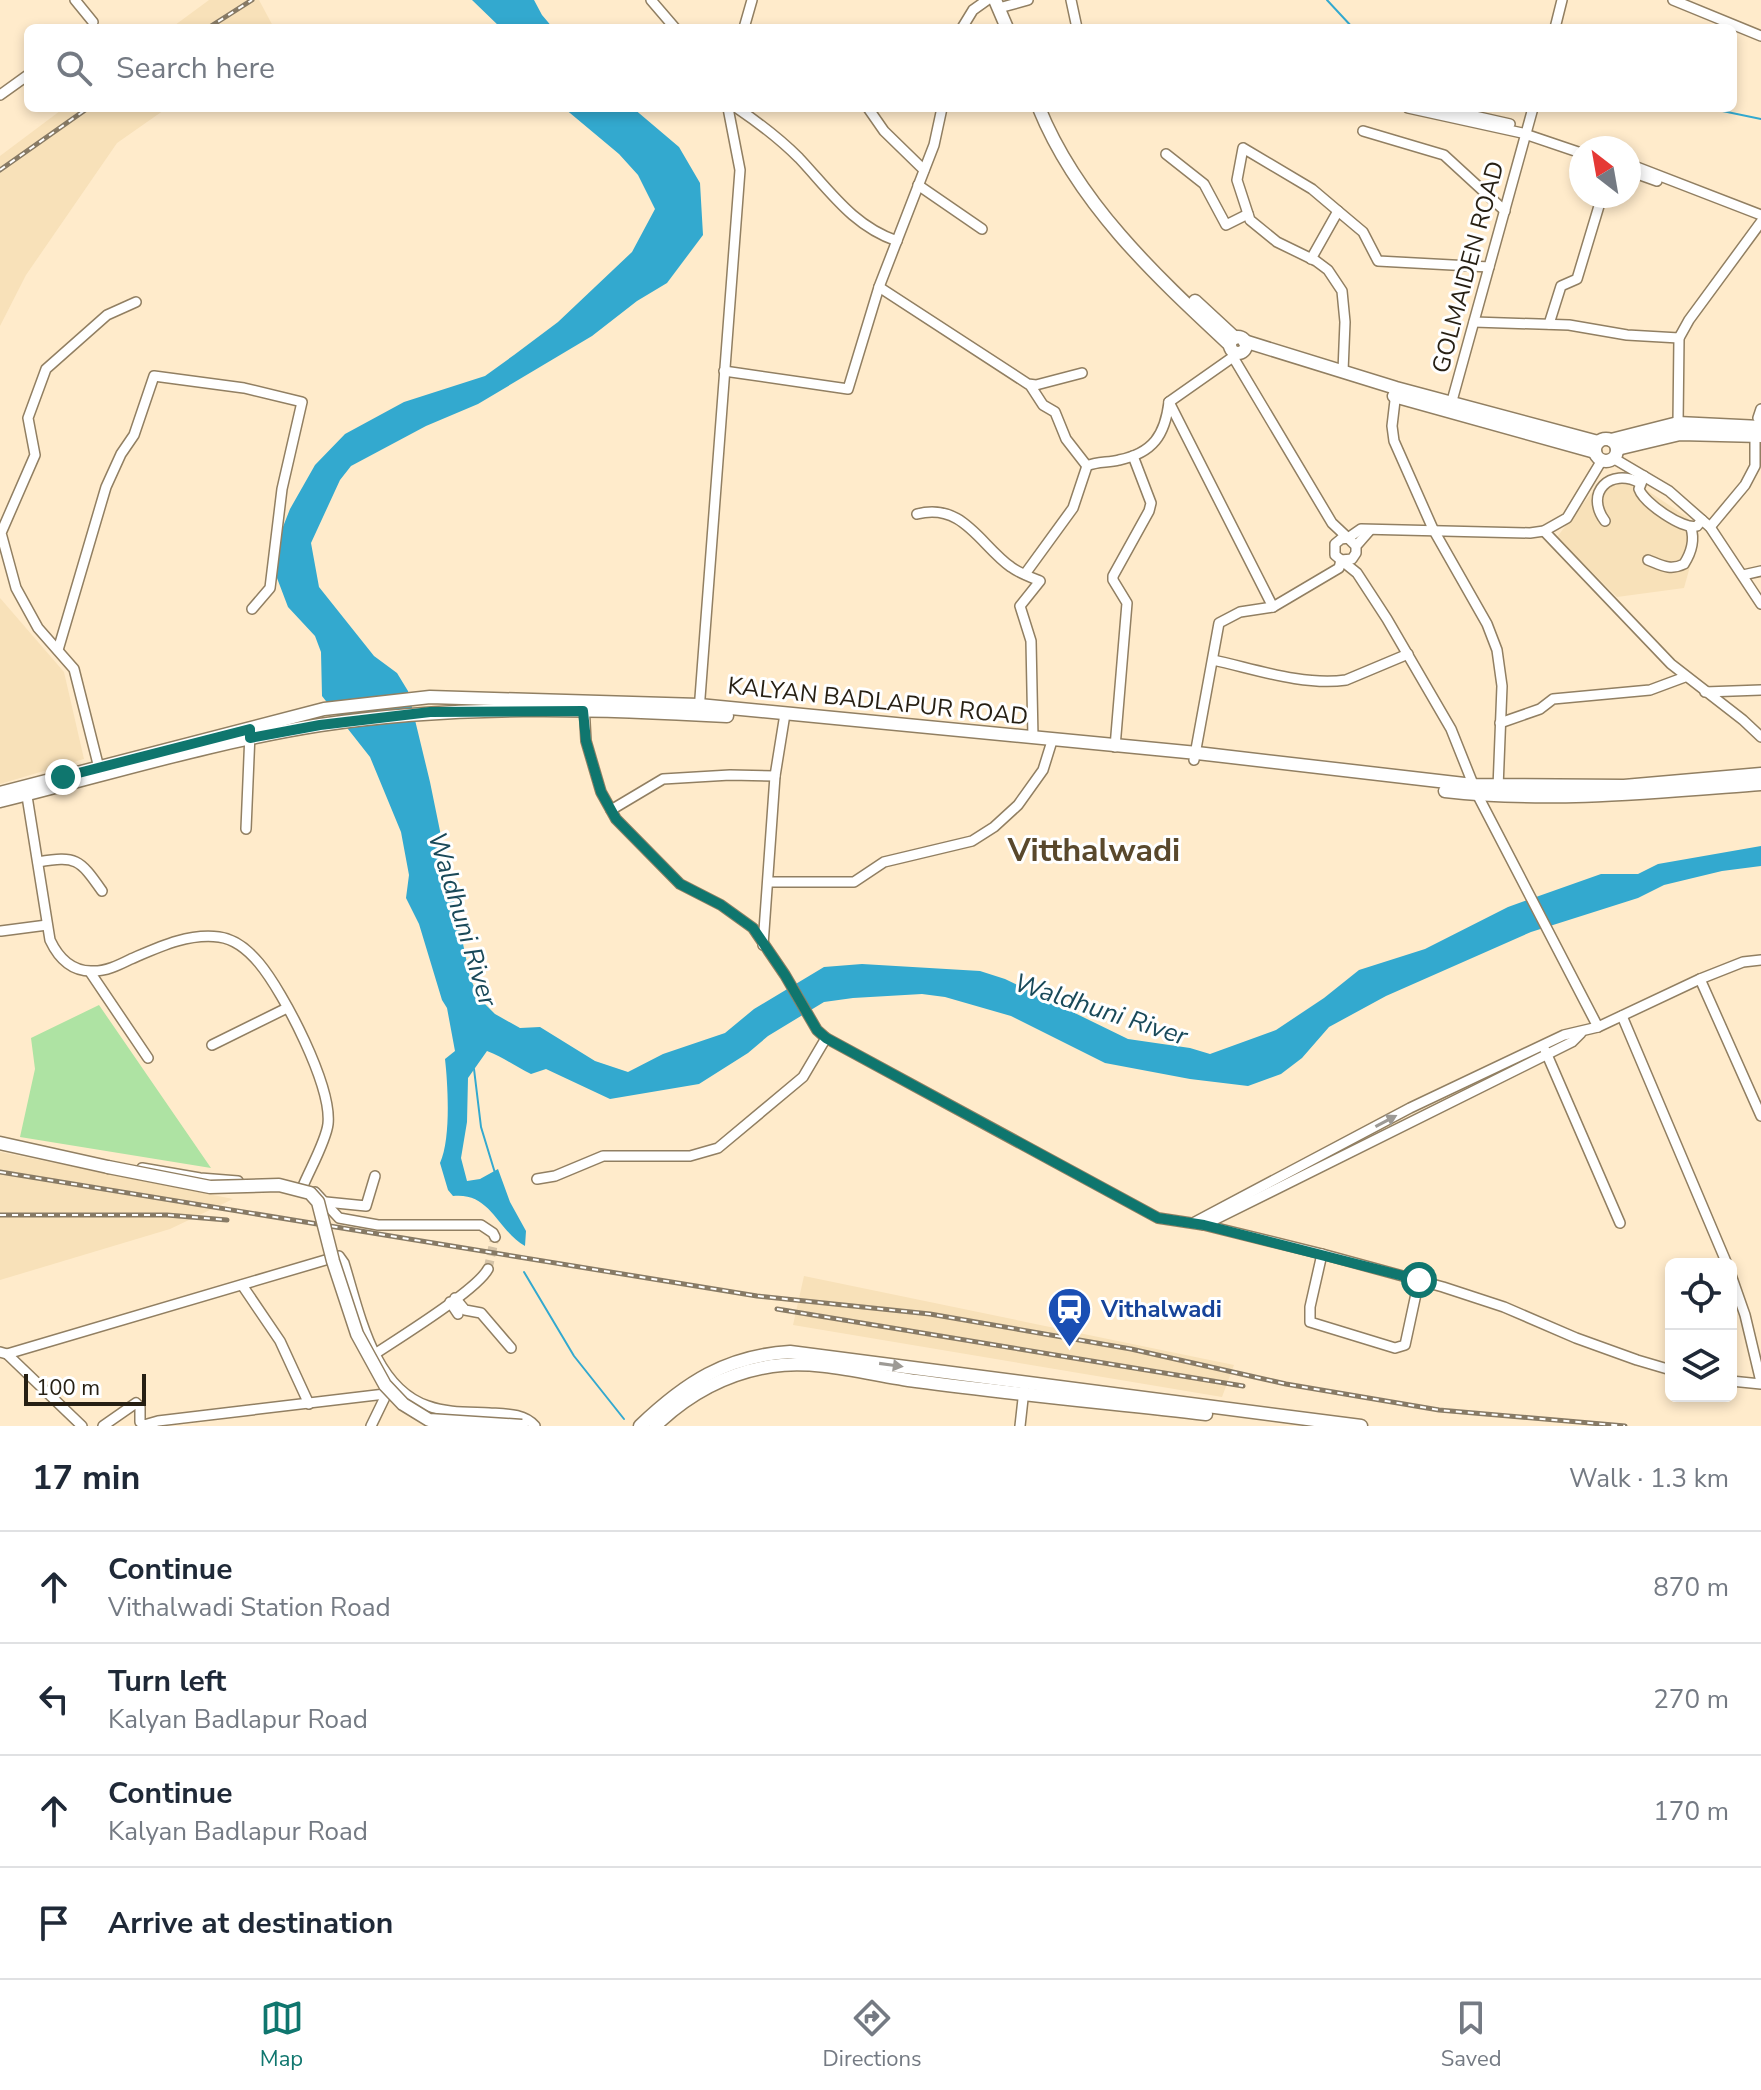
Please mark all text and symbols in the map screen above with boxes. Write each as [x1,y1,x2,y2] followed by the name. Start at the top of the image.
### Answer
[24,24,1737,112] search box
[52,46,96,90] icon: search
[116,48,275,89] text: Search here
[1569,136,1641,208] north arrow
[1424,158,1512,376] street label: GOLMAIDEN ROAD
[726,669,1030,733] street label: KALYAN BADLAPUR ROAD
[45,759,81,795] route end
[419,828,506,1011] water label: Waldhuni River
[1007,829,1180,872] district label: Vitthalwadi
[1010,965,1193,1054] water label: Waldhuni River
[1375,1114,1397,1128] one-way arrow
[1665,1258,1737,1402] map controls
[1665,1258,1737,1330] button: locate
[1401,1262,1437,1298] route start
[1046,1285,1094,1348] station icon: Vithalwadi
[1100,1293,1222,1325] place label: Vithalwadi
[1665,1330,1737,1402] button: layers
[879,1359,904,1372] one-way arrow
[24,1370,146,1406] scale bar
[36,1373,100,1403] text: 100 m
[32,1455,140,1501] text: 17 min
[1569,1461,1729,1496] text: Walk · 1.3 km
[108,1549,233,1590] text: Continue
[32,1565,76,1609] icon: ahead
[1653,1570,1729,1605] text: 870 m
[108,1590,391,1625] text: Vithalwadi Station Road
[108,1661,226,1702] text: Turn left
[32,1677,76,1721] icon: left
[1653,1682,1729,1717] text: 270 m
[108,1702,368,1737] text: Kalyan Badlapur Road
[108,1773,233,1814] text: Continue
[32,1789,76,1833] icon: ahead
[1653,1794,1729,1829] text: 170 m
[108,1814,368,1849] text: Kalyan Badlapur Road
[32,1901,76,1945] icon: arrive
[108,1903,393,1944] text: Arrive at destination
[260,1996,304,2074] tab: Map
[823,1996,922,2074] tab: Directions
[1441,1996,1501,2074] tab: Saved

